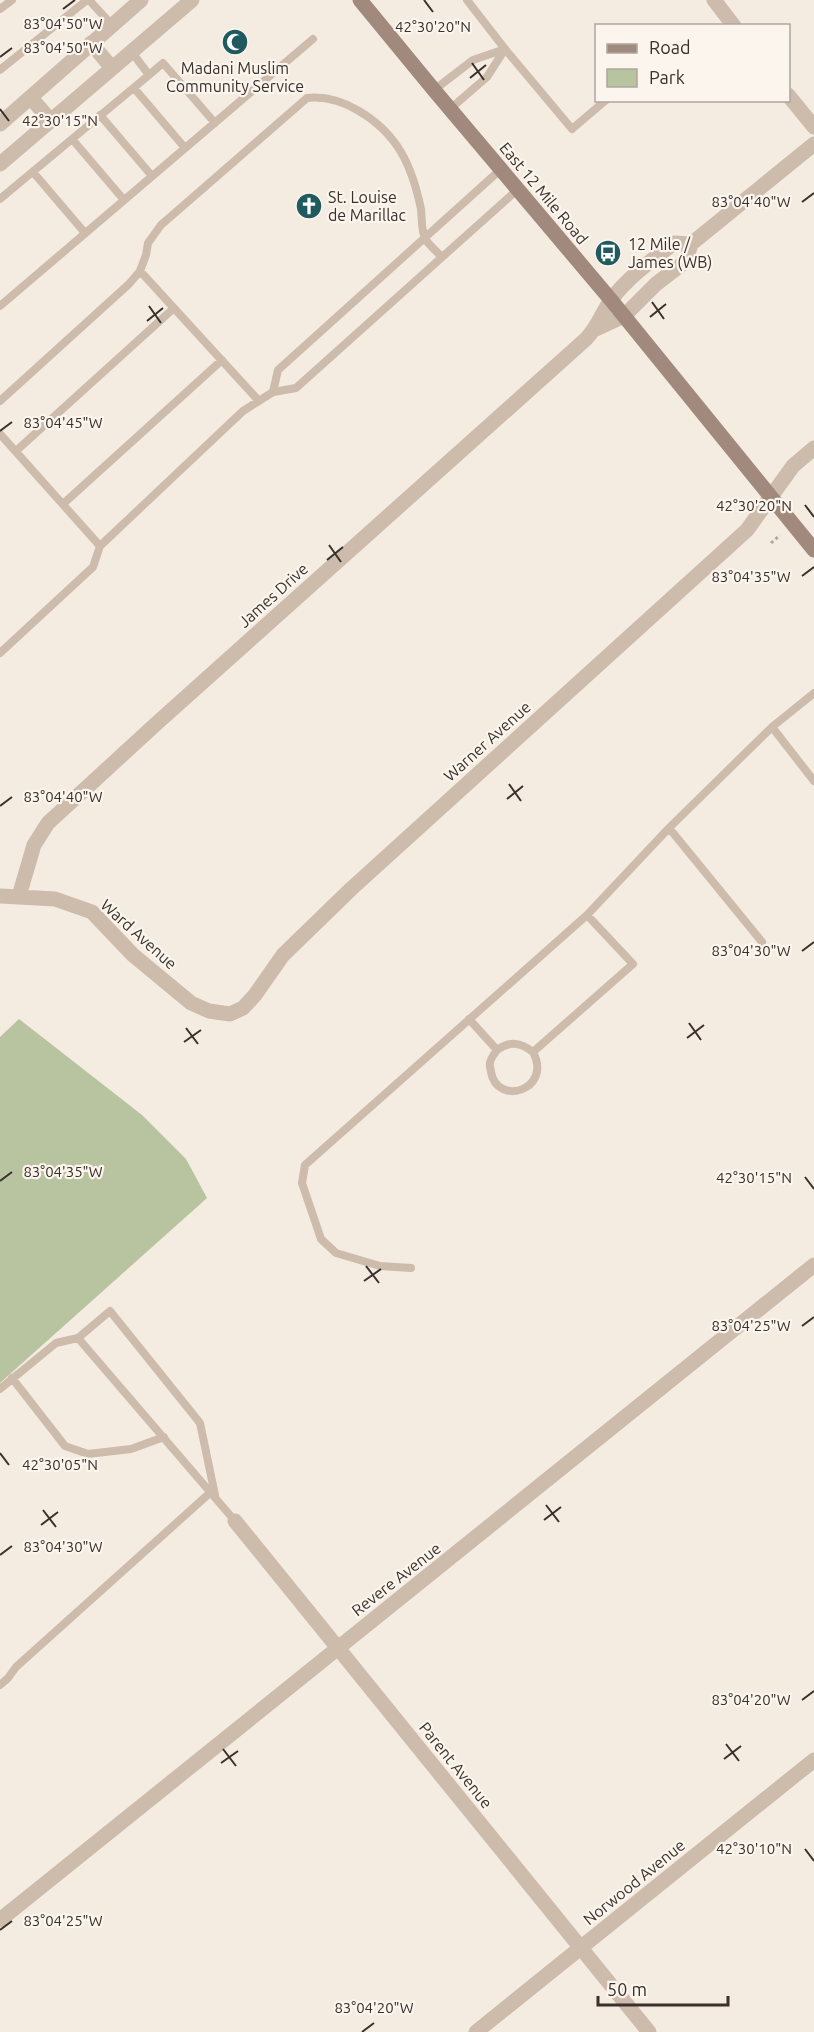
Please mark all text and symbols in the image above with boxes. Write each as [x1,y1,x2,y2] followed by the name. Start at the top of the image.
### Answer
[23,15,103,32] text: 83°04'50"W
[395,18,471,35] text: 42°30'20"N
[595,24,790,102] legend
[220,27,250,57] mosque icon: Madani Muslim Community Service
[649,37,691,57] text: Road
[23,39,103,56] text: 83°04'50"W
[166,59,304,95] place label: Madani Muslim Community Service
[649,67,685,87] text: Park
[22,112,98,129] text: 42°30'15"N
[496,139,592,247] street label: East 12 Mile Road
[328,188,407,224] place label: St. Louise de Marillac
[294,191,324,221] church icon: St. Louise de Marillac
[711,193,791,210] text: 83°04'40"W
[628,235,712,272] place label: 12 Mile / James (WB)
[593,238,623,268] bus stop icon: 12 Mile / James (WB)
[23,414,103,431] text: 83°04'45"W
[716,497,792,514] text: 42°30'20"N
[235,559,311,631] street label: James Drive
[711,568,791,585] text: 83°04'35"W
[440,697,534,785] street label: Warner Avenue
[23,788,103,805] text: 83°04'40"W
[97,895,181,973] street label: Ward Avenue
[711,942,791,959] text: 83°04'30"W
[23,1163,103,1180] text: 83°04'35"W
[716,1169,792,1186] text: 42°30'15"N
[711,1317,791,1334] text: 83°04'25"W
[22,1456,98,1473] text: 42°30'05"N
[23,1538,103,1555] text: 83°04'30"W
[348,1539,444,1619] street label: Revere Avenue
[711,1691,791,1708] text: 83°04'20"W
[416,1718,496,1812] street label: Parent Avenue
[580,1836,688,1928] street label: Norwood Avenue
[716,1840,792,1857] text: 42°30'10"N
[23,1912,103,1929] text: 83°04'25"W
[598,1969,728,2007] scale bar
[607,1979,647,1999] text: 50 m
[334,1999,414,2016] text: 83°04'20"W

